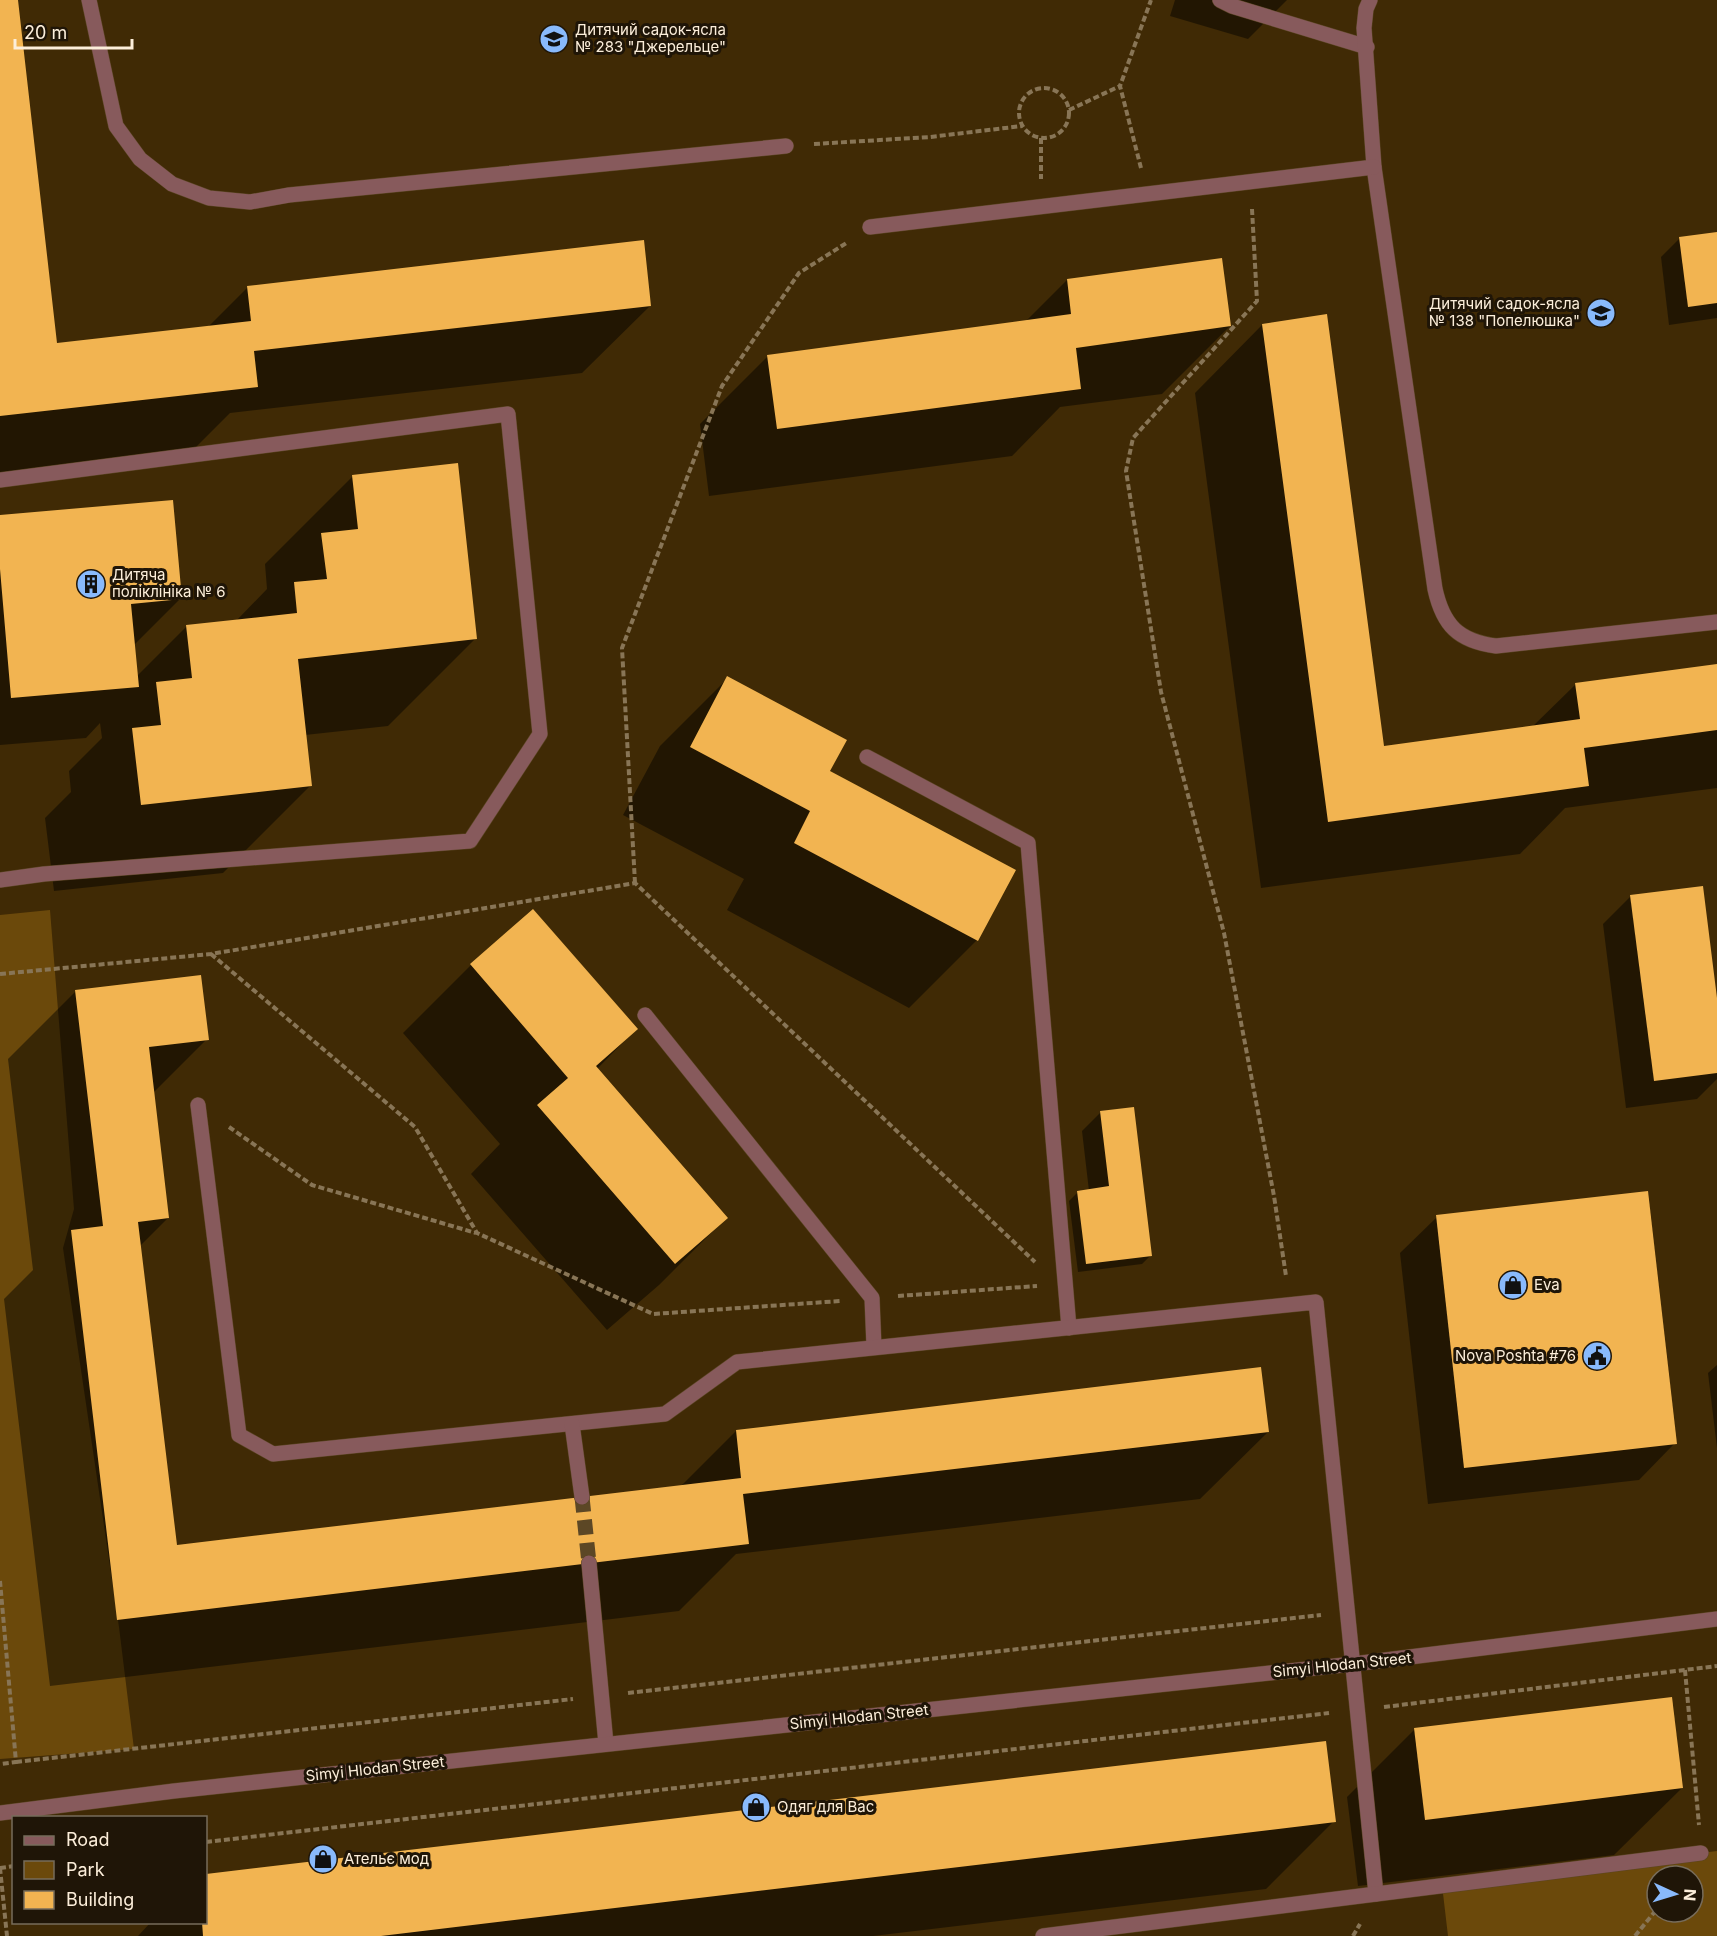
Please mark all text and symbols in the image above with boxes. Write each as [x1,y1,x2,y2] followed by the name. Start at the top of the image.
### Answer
[15,12,132,50] scale bar
[575,20,726,56] place label: Дитячий садок-ясла № 283 "Джерельце"
[24,22,67,43] text: 20 m
[538,23,570,55] school or university icon: Дитячий садок-ясла № 283 "Джерельце"
[1429,294,1580,330] place label: Дитячий садок-ясла № 138 "Попелюшка"
[1585,297,1617,329] school or university icon: Дитячий садок-ясла № 138 "Попелюшка"
[112,565,226,601] place label: Дитяча поліклініка № 6
[75,568,107,600] building icon: Дитяча поліклініка № 6
[1497,1269,1529,1301] shop icon: Eva
[1534,1275,1560,1294] place label: Eva
[1581,1340,1613,1372] public building icon: Nova Poshta #76
[1455,1346,1576,1365] place label: Nova Poshta #76
[1272,1648,1412,1681] street label: Simyi Hlodan Street
[789,1700,929,1733] street label: Simyi Hlodan Street
[305,1752,445,1785] street label: Simyi Hlodan Street
[740,1791,772,1823] shop icon: Одяг для Вас
[777,1797,874,1816] place label: Одяг для Вас
[12,1816,207,1924] legend
[66,1829,109,1850] text: Road
[307,1843,339,1875] shop icon: Ательє мод
[344,1849,429,1868] place label: Ательє мод
[66,1859,105,1880] text: Park
[1645,1864,1705,1924] north arrow
[1680,1888,1700,1902] text: N
[66,1889,134,1910] text: Building

